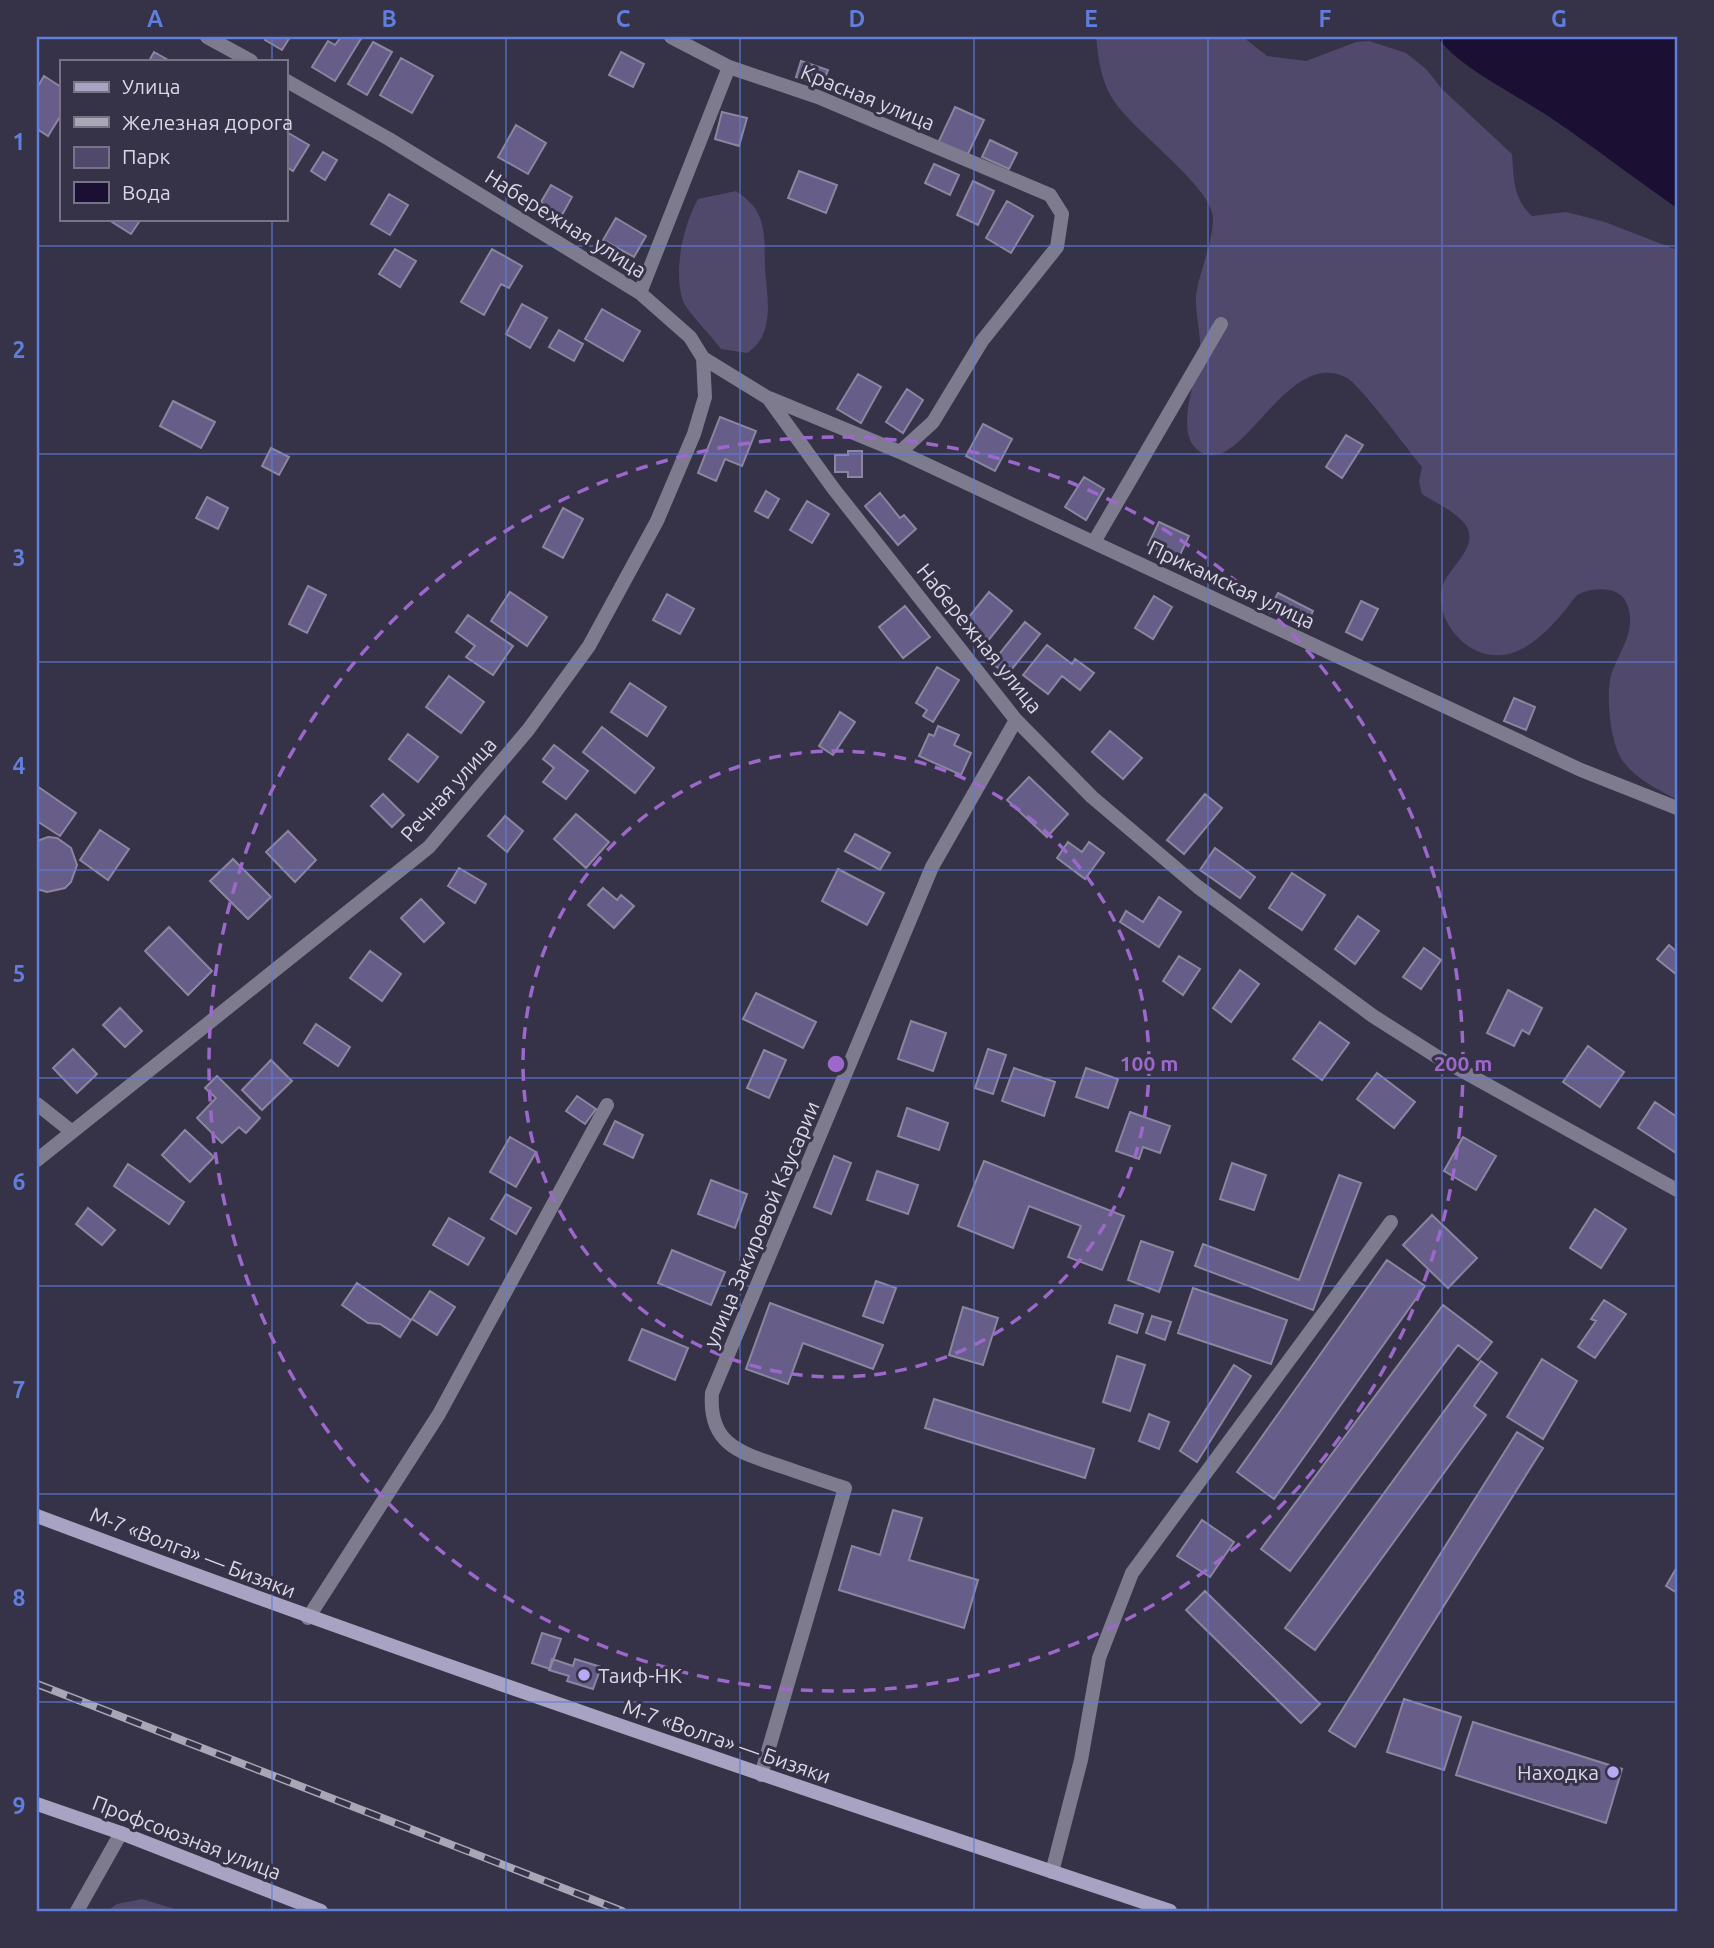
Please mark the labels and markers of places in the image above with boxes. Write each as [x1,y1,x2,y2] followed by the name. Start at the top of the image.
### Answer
[824,1052,848,1076] centre of rings
[598,1663,682,1687] place label: Таиф-НК
[576,1667,592,1683] marker: Таиф-НК
[1517,1760,1599,1784] place label: Находка
[1605,1764,1621,1780] marker: Находка

